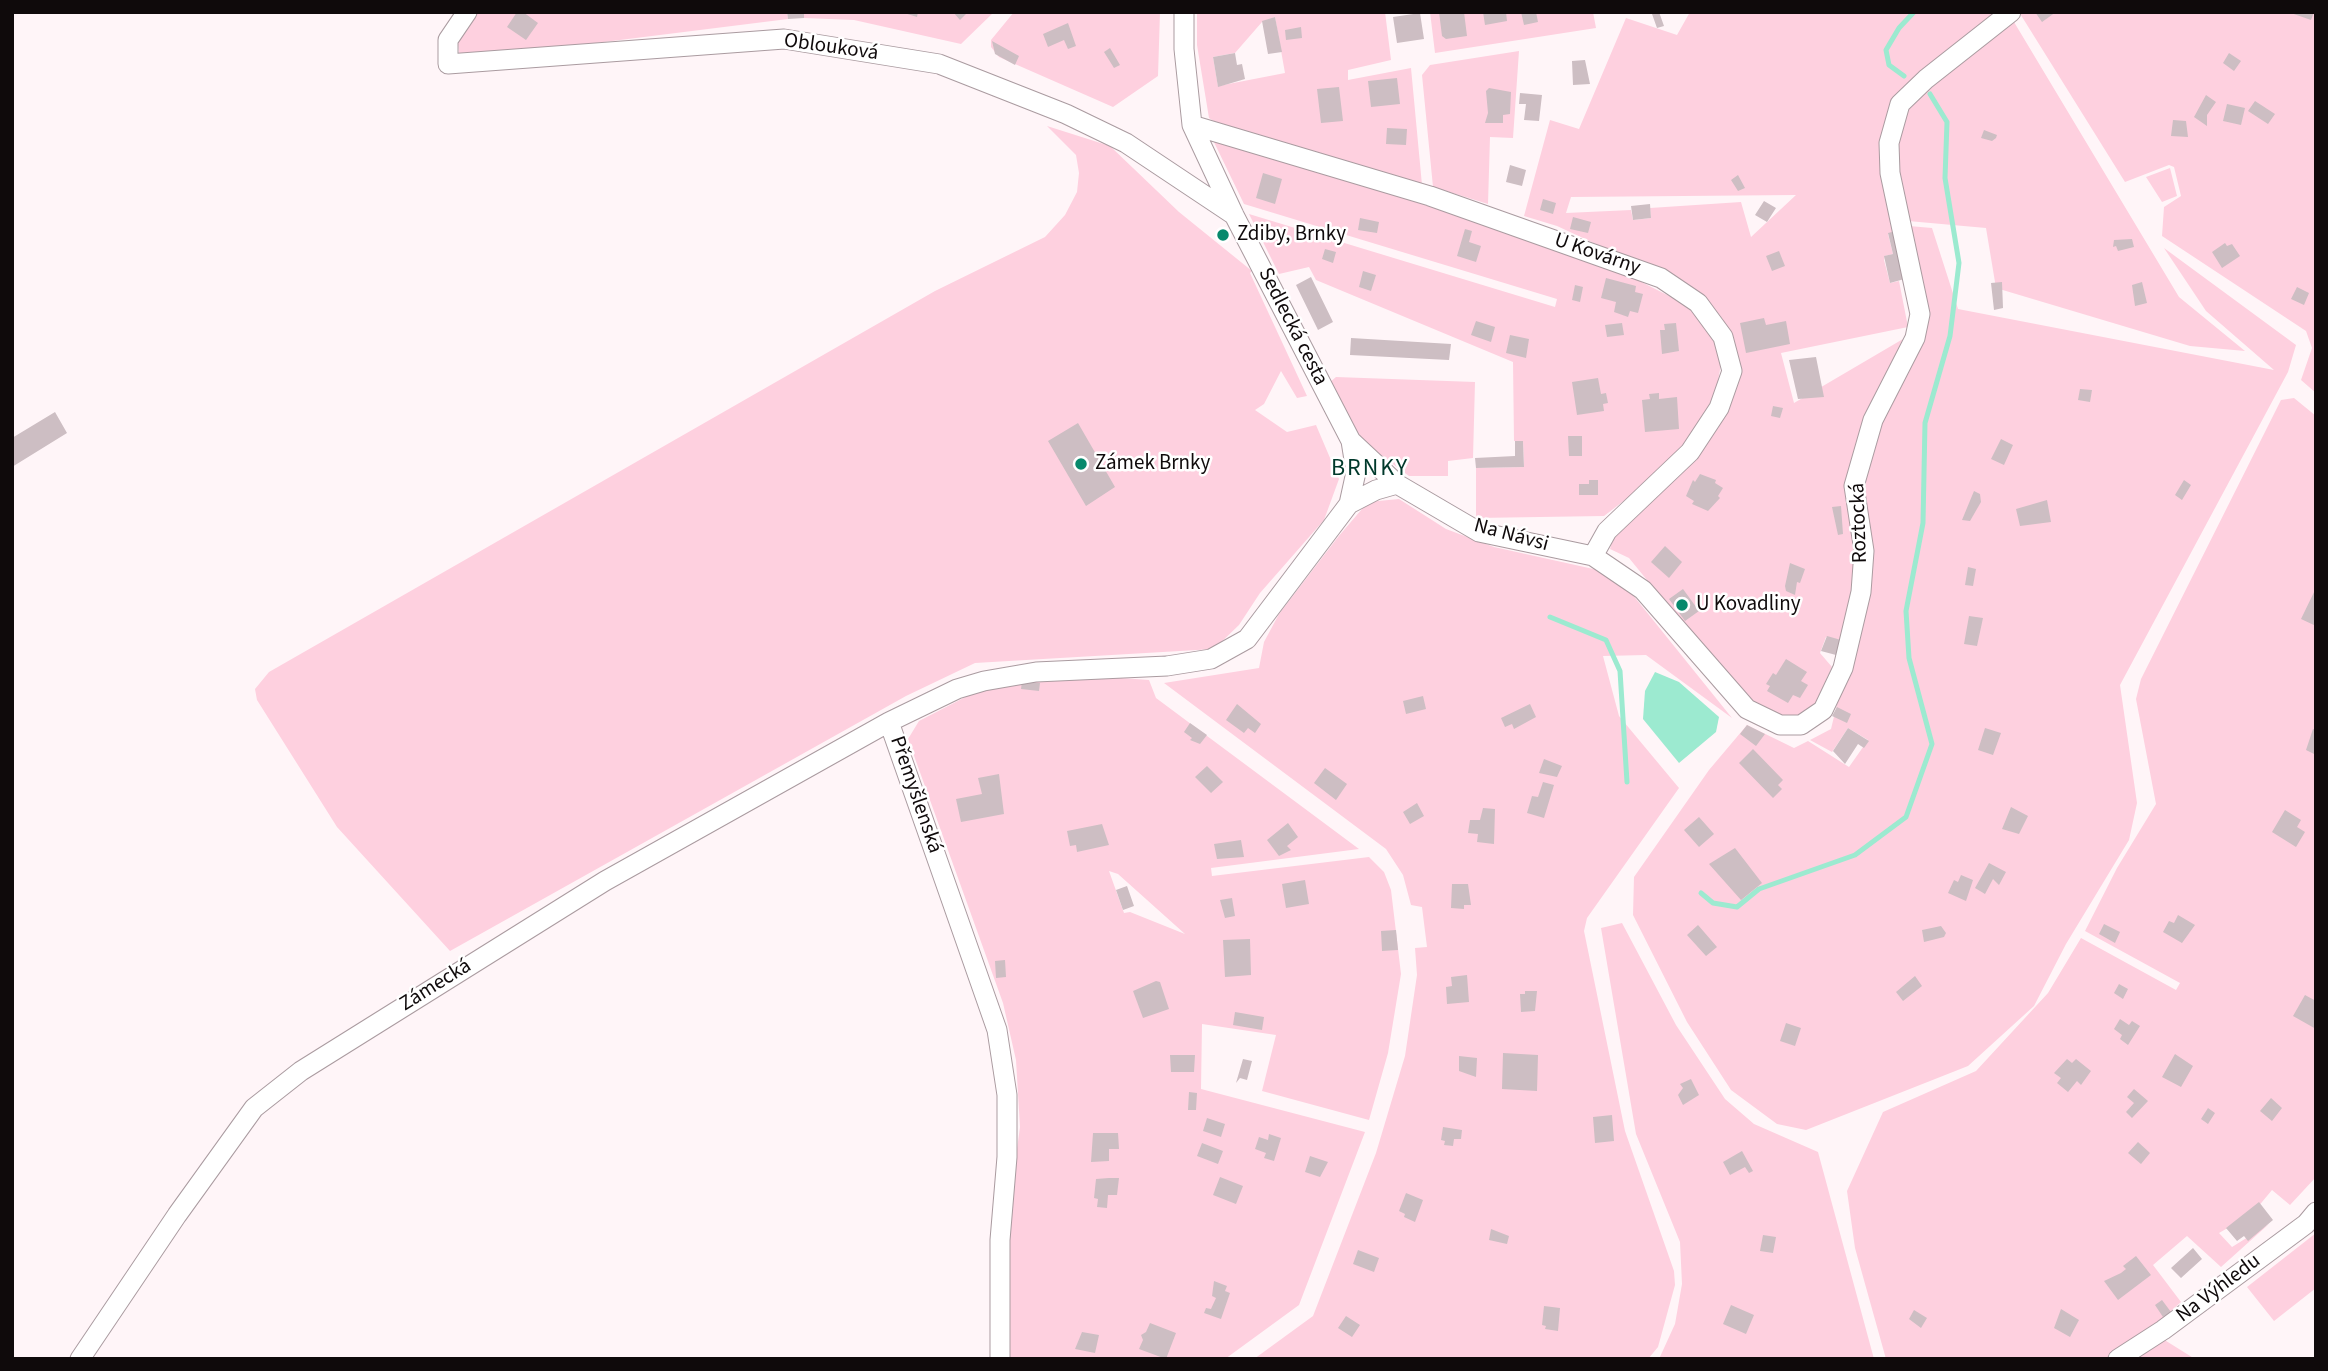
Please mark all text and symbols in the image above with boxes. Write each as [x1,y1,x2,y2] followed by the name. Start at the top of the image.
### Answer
[782,29,880,67] street label: Oblouková
[1237,222,1346,248] place label: Zdiby, Brnky
[1215,227,1231,243] marker: Zdiby, Brnky
[1551,229,1643,281] street label: U Kovárny
[1252,264,1332,390] street label: Sedlecká cesta
[1095,451,1210,477] place label: Zámek Brnky
[1073,456,1089,472] marker: Zámek Brnky
[1332,456,1408,484] district label: BRNKY
[1846,482,1874,564] street label: Roztocká
[1471,514,1551,558] street label: Na Návsi
[1696,592,1800,618] place label: U Kovadliny
[1674,597,1690,613] marker: U Kovadliny
[883,733,947,857] street label: Přemyšlenská
[396,954,476,1018] street label: Zámecká
[2172,1249,2266,1329] street label: Na Výhledu

